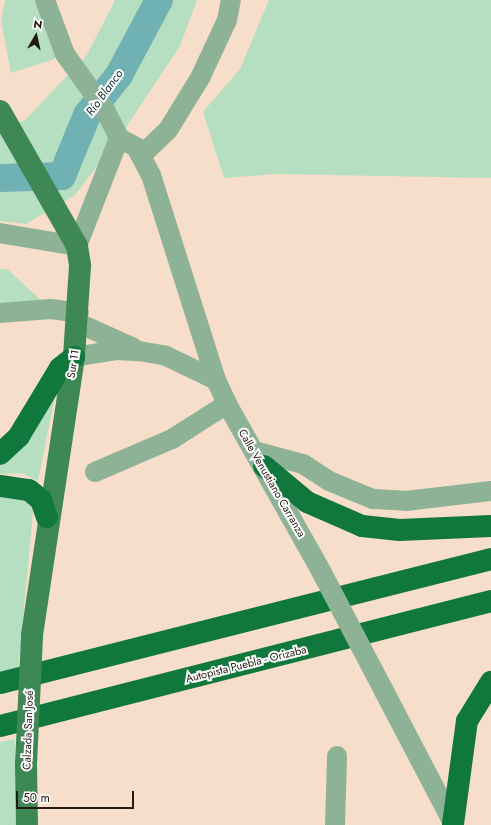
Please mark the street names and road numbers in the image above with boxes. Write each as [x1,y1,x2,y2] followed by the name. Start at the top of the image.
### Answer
[64,349,82,379] street label: Sur 11
[236,427,308,539] street label: Calle Venustiano Carranza
[184,643,308,685] street label: Autopista Puebla - Orizaba
[20,690,36,770] street label: Calzada San José

